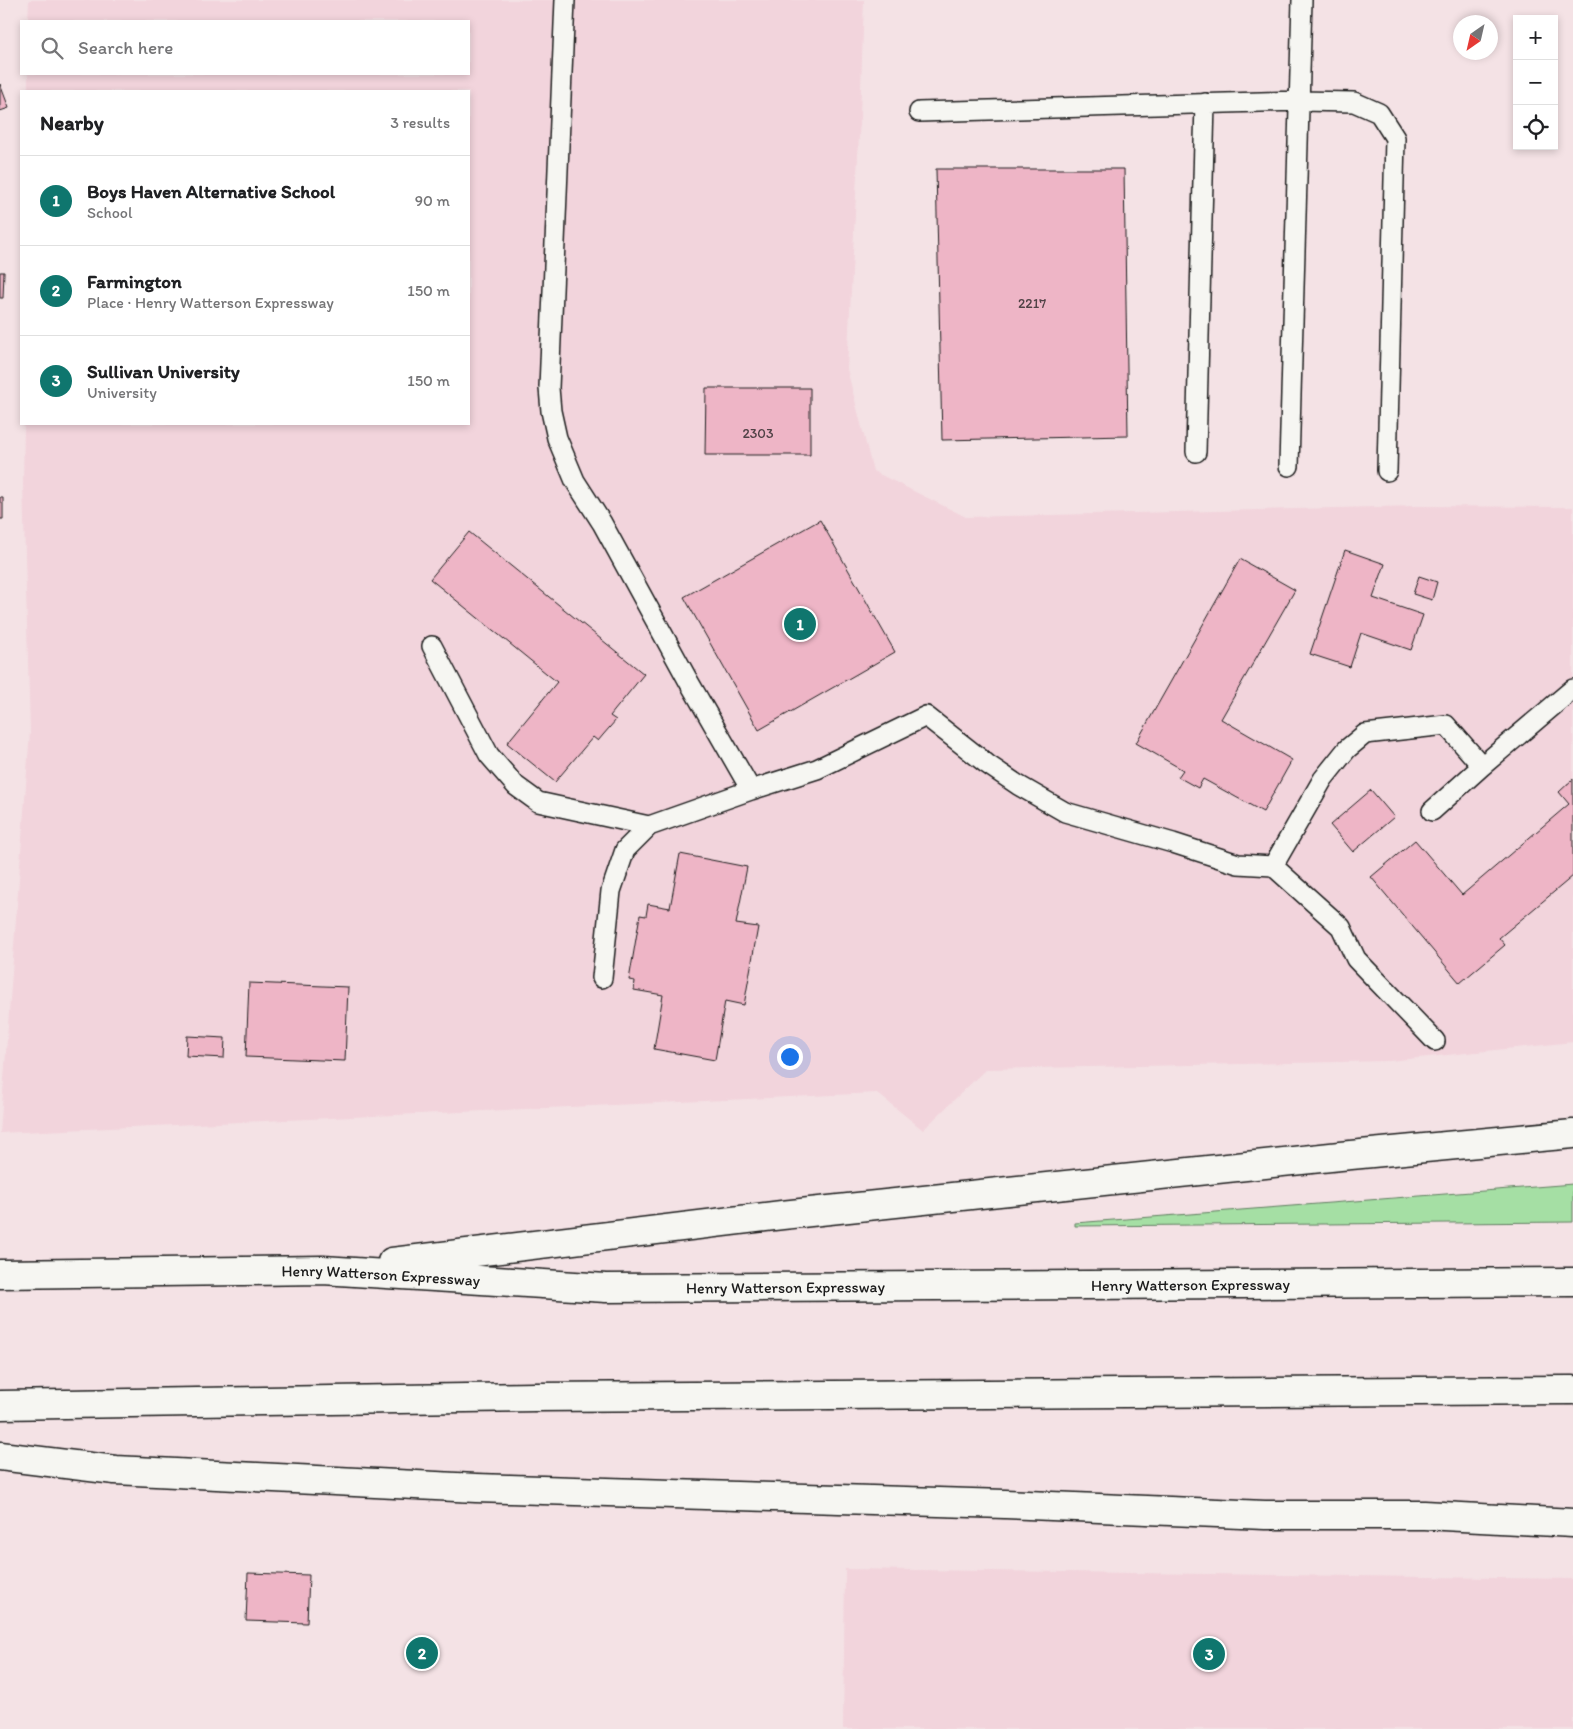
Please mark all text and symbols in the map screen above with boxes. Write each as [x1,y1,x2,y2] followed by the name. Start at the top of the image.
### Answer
[1453,15,1498,60] north arrow
[1513,15,1558,150] map controls
[1513,15,1558,60] button: +
[20,20,470,75] search box
[38,34,66,62] icon: search
[78,36,173,59] text: Search here
[1513,60,1558,105] button: −
[1513,105,1558,150] button: locate
[40,110,104,135] text: Nearby
[390,113,450,132] text: 3 results
[87,180,335,203] text: Boys Haven Alternative School
[52,191,60,210] text: 1
[415,191,450,210] text: 90 m
[87,203,133,222] text: School
[87,270,182,293] text: Farmington
[52,281,60,300] text: 2
[407,281,450,300] text: 150 m
[87,293,334,312] text: Place · Henry Watterson Expressway
[1018,295,1046,312] house number: 2217
[87,360,240,383] text: Sullivan University
[52,371,60,390] text: 3
[407,371,450,390] text: 150 m
[87,383,157,402] text: University
[742,425,774,442] house number: 2303
[784,605,816,643] pin: 1
[777,1044,803,1070] your location
[281,1261,481,1290] street label: Henry Watterson Expressway
[1091,1275,1290,1295] street label: Henry Watterson Expressway
[686,1277,885,1298] street label: Henry Watterson Expressway
[406,1634,438,1672] pin: 2
[1193,1635,1225,1673] pin: 3

